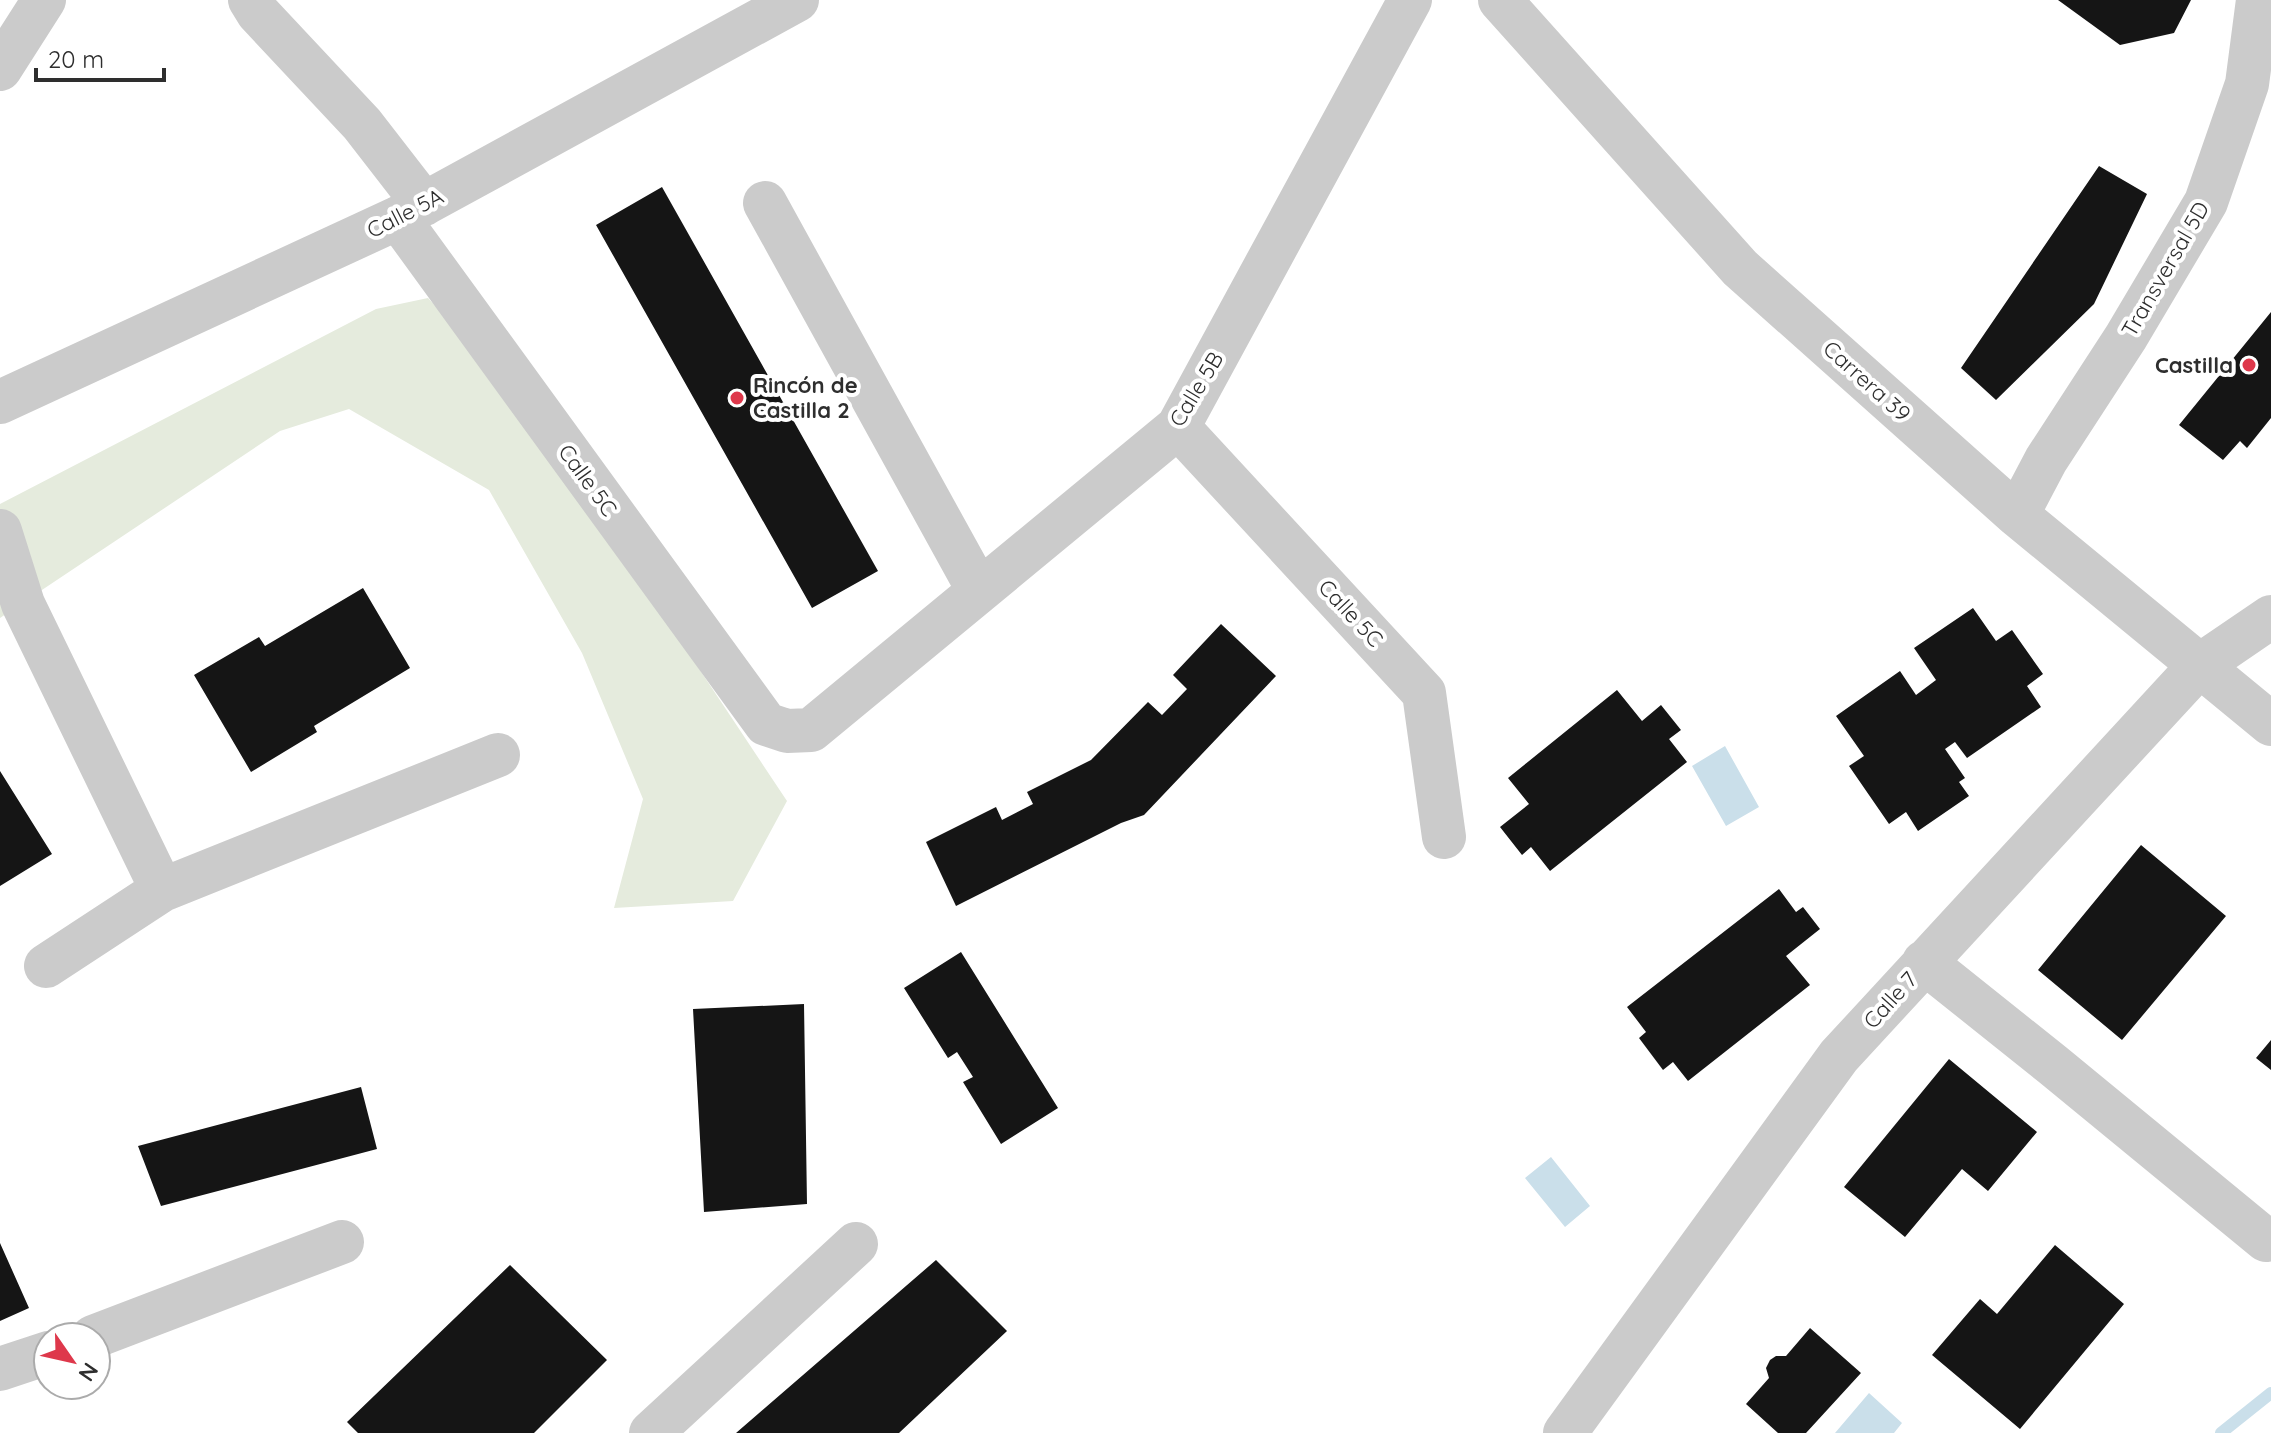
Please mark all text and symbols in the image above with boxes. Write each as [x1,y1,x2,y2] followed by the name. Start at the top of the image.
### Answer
[36,32,164,82] scale bar
[48,44,104,74] text: 20 m
[362,182,448,244] street label: Calle 5A
[2115,196,2215,342] street label: Transversal 5D
[1818,334,1916,428] street label: Carrera 39
[1163,346,1229,432] street label: Calle 5B
[2155,351,2233,379] place label: Castilla
[2240,356,2258,374] marker: Castilla
[753,371,858,424] place label: Rincón de Castilla 2
[728,389,746,407] marker: Rincón de Castilla 2
[552,438,624,522] street label: Calle 5C
[1313,573,1389,653] street label: Calle 5C
[1857,966,1923,1034] street label: Calle 7
[32,1321,112,1401] north arrow
[72,1358,105,1387] text: N

